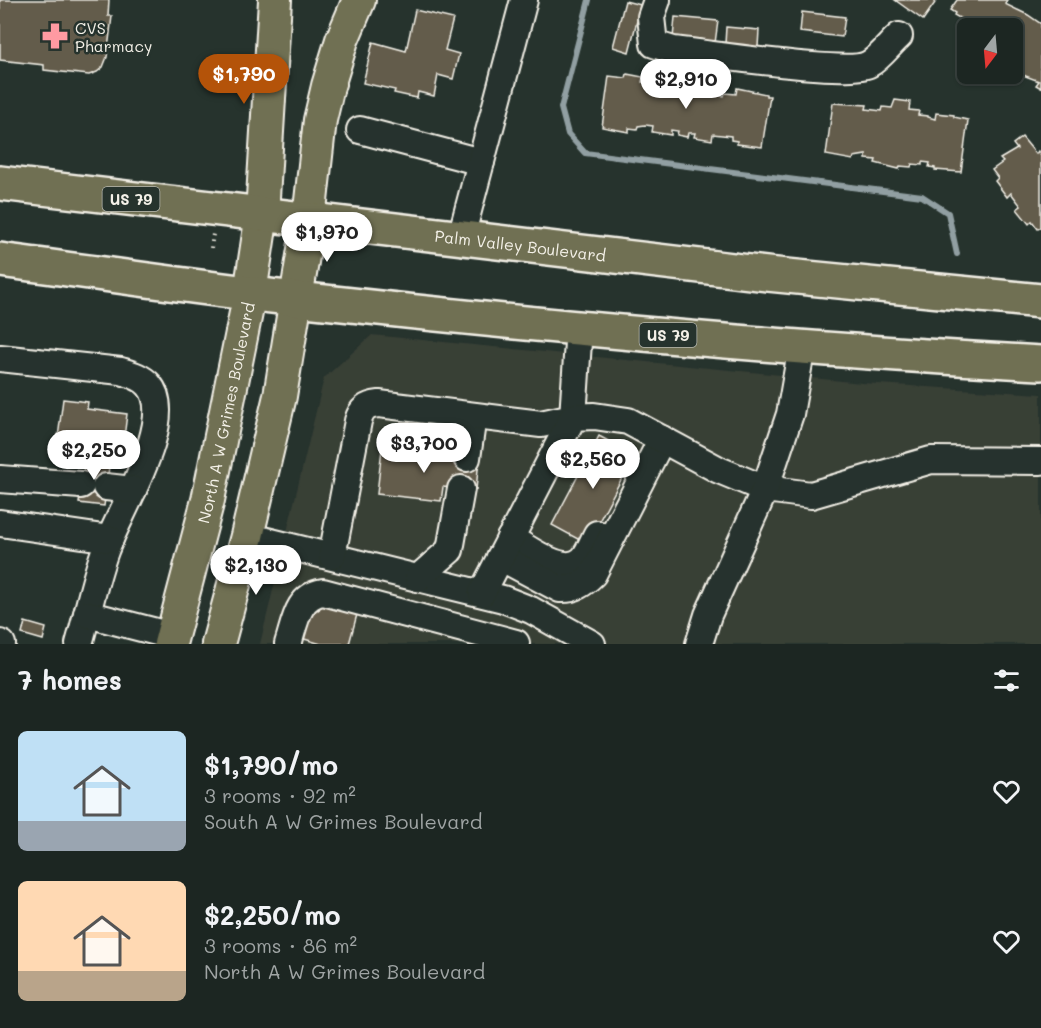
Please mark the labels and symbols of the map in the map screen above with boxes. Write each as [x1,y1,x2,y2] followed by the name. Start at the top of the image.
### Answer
[75,17,152,56] place label: CVS Pharmacy
[957,18,1023,84] north arrow
[40,21,70,51] pharmacy icon: CVS Pharmacy
[195,54,293,105] pin: $1,790
[637,59,735,110] pin: $2,910
[102,187,160,211] road number: US 79
[278,212,376,263] pin: $1,970
[434,224,607,265] street label: Palm Valley Boulevard
[192,300,258,525] street label: North A W Grimes Boulevard
[640,323,696,347] road number: US 79
[375,423,473,474] pin: $3,700
[45,430,143,481] pin: $2,250
[544,439,642,490] pin: $2,560
[207,545,305,596] pin: $2,130

